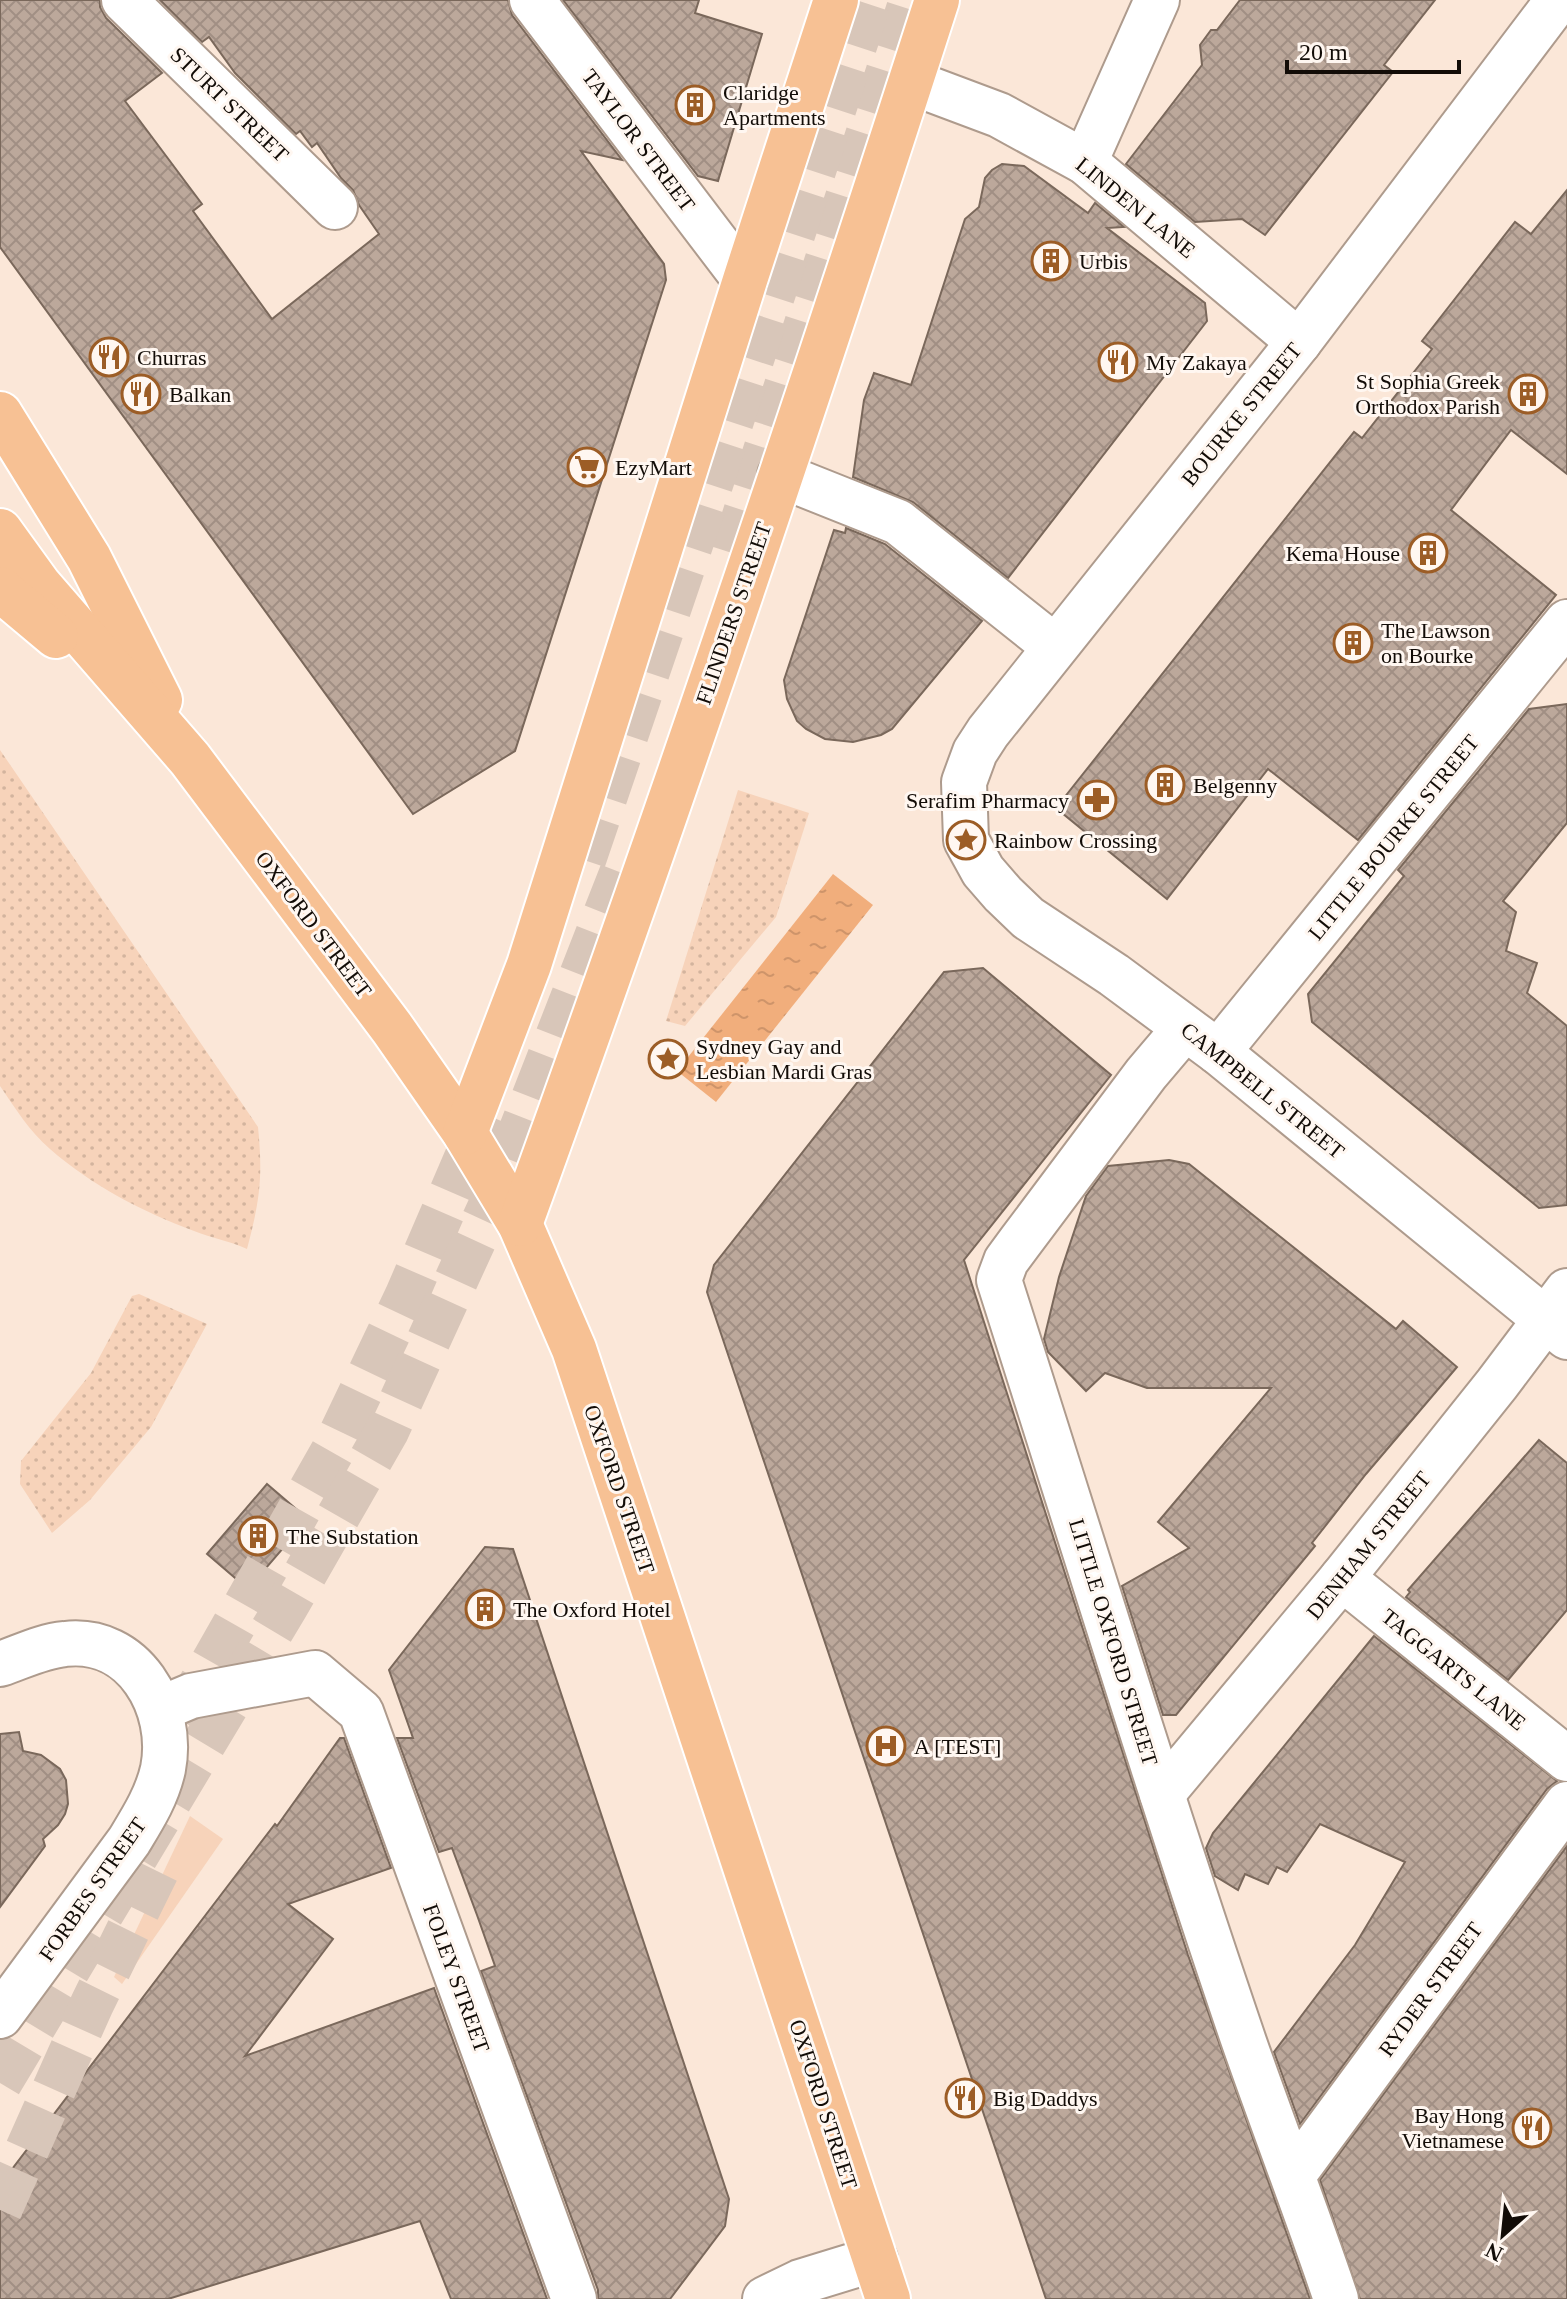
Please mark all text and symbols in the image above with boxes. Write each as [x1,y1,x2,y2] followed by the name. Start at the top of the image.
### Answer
[1287,24,1459,74] scale bar
[1299,39,1348,65] text: 20 m
[166,42,294,167] street label: STURT STREET
[577,64,701,217] street label: TAYLOR STREET
[723,80,826,130] place label: Claridge Apartments
[674,84,716,126] building icon: Claridge Apartments
[1071,152,1200,263] street label: LINDEN LANE
[1030,240,1072,282] building icon: Urbis
[1079,249,1128,274] place label: Urbis
[88,336,130,378] restaurant icon: Churras
[1176,337,1307,491] street label: BOURKE STREET
[1097,341,1139,383] restaurant icon: My Zakaya
[137,345,207,370] place label: Churras
[1146,350,1247,375] place label: My Zakaya
[1355,369,1500,419] place label: St Sophia Greek Orthodox Parish
[120,373,162,415] restaurant icon: Balkan
[1507,373,1549,415] building icon: St Sophia Greek Orthodox Parish
[169,382,231,407] place label: Balkan
[566,446,608,488] supermarket icon: EzyMart
[615,455,692,480] place label: EzyMart
[691,518,777,708] street label: FLINDERS STREET
[1407,532,1449,574] building icon: Kema House
[1286,541,1400,566] place label: Kema House
[1381,618,1490,668] place label: The Lawson on Bourke
[1332,622,1374,664] building icon: The Lawson on Bourke
[1303,729,1484,945] street label: LITTLE BOURKE STREET
[1144,764,1186,806] building icon: Belgenny
[1193,773,1277,798] place label: Belgenny
[1076,779,1118,821] pharmacy icon: Serafim Pharmacy
[906,788,1069,813] place label: Serafim Pharmacy
[945,819,987,861] place icon: Rainbow Crossing
[994,828,1157,853] place label: Rainbow Crossing
[250,846,377,1003] street label: OXFORD STREET
[1176,1017,1350,1164] street label: CAMPBELL STREET
[696,1034,872,1084] place label: Sydney Gay and Lesbian Mardi Gras
[647,1038,689,1080] place icon: Sydney Gay and Lesbian Mardi Gras
[579,1402,660,1577] street label: OXFORD STREET
[1301,1466,1436,1624] street label: DENHAM STREET
[237,1515,279,1557] building icon: The Substation
[1064,1516,1163,1769] street label: LITTLE OXFORD STREET
[286,1524,419,1549] place label: The Substation
[464,1588,506,1630] building icon: The Oxford Hotel
[513,1597,671,1622] place label: The Oxford Hotel
[1376,1604,1531,1735] street label: TAGGARTS LANE
[865,1725,907,1767] hospital icon: A [TEST]
[914,1734,1001,1759] place label: A [TEST]
[34,1812,152,1966] street label: FORBES STREET
[418,1900,495,2056] street label: FOLEY STREET
[1373,1917,1488,2061] street label: RYDER STREET
[784,2016,863,2193] street label: OXFORD STREET
[944,2077,986,2119] restaurant icon: Big Daddys
[993,2086,1098,2111] place label: Big Daddys
[1401,2103,1504,2153] place label: Bay Hong Vietnamese
[1511,2107,1553,2149] restaurant icon: Bay Hong Vietnamese
[1463,2195,1543,2275] north arrow
[1481,2238,1507,2267] text: N

